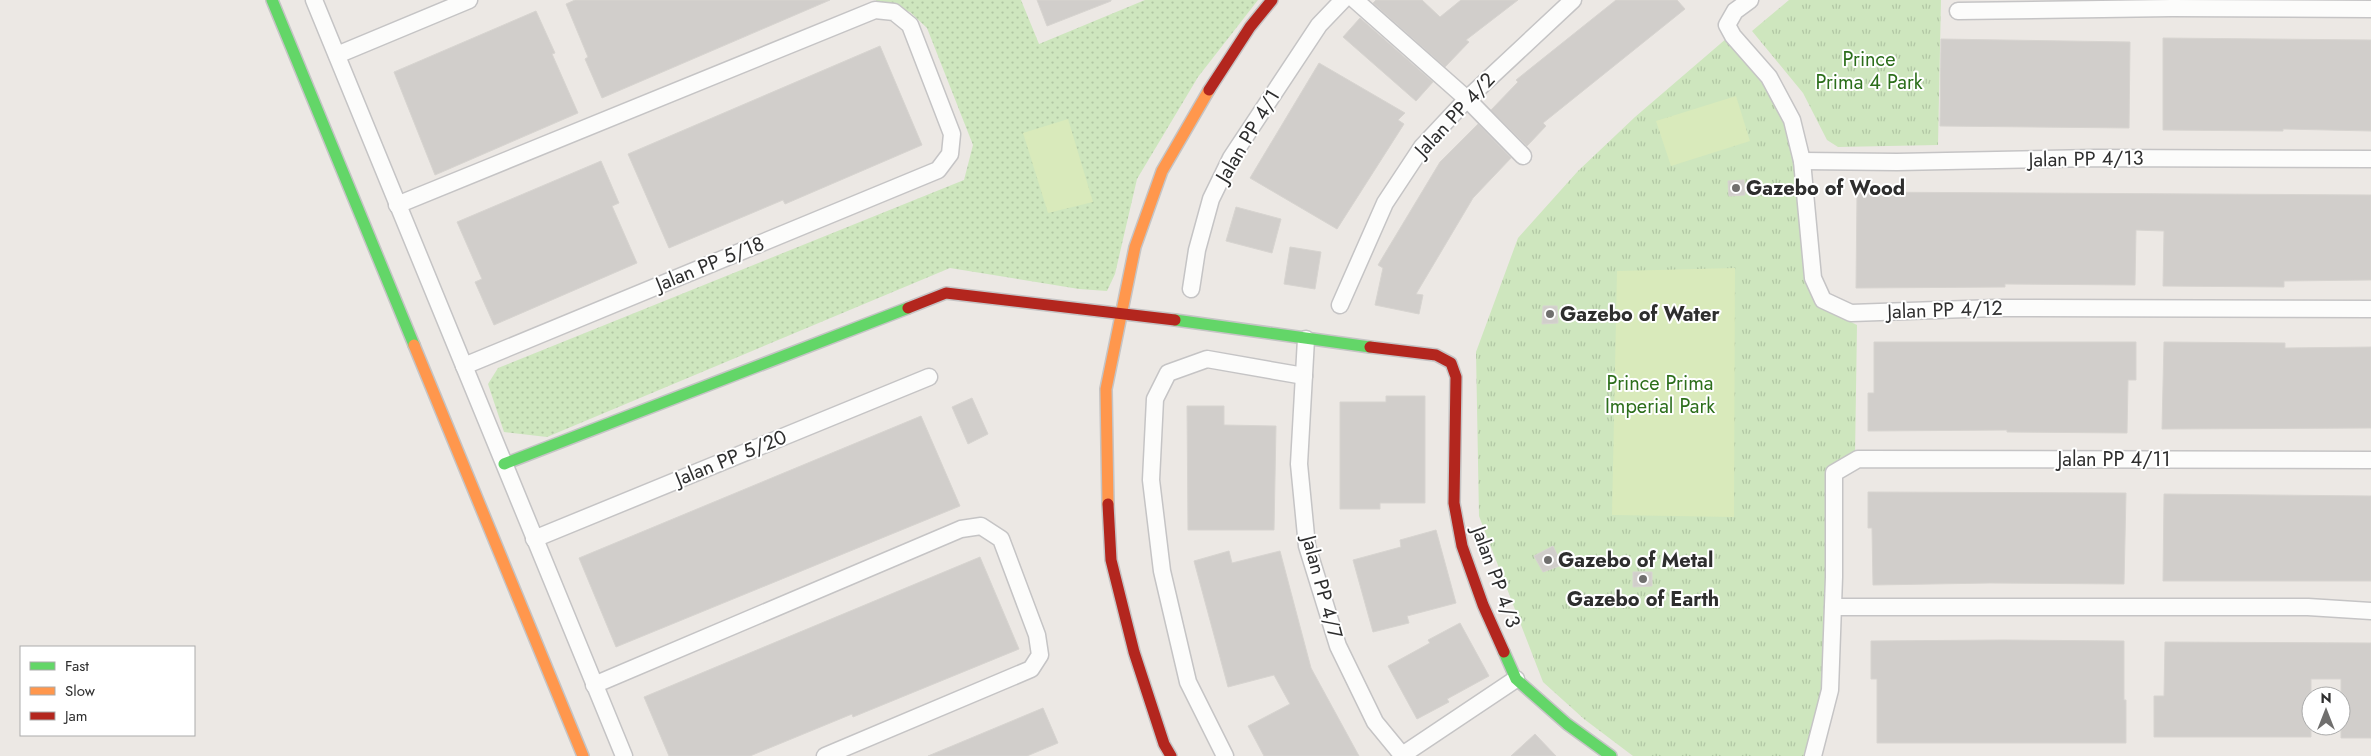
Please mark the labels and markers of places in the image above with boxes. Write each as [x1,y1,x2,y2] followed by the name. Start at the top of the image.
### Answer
[1746,174,1905,203] place label: Gazebo of Wood
[1730,182,1742,194] marker: Gazebo of Wood
[1560,300,1720,329] place label: Gazebo of Water
[1544,308,1556,320] marker: Gazebo of Water
[1558,546,1713,575] place label: Gazebo of Metal
[1542,554,1554,566] marker: Gazebo of Metal
[1637,573,1649,585] marker: Gazebo of Earth
[1567,585,1719,614] place label: Gazebo of Earth

